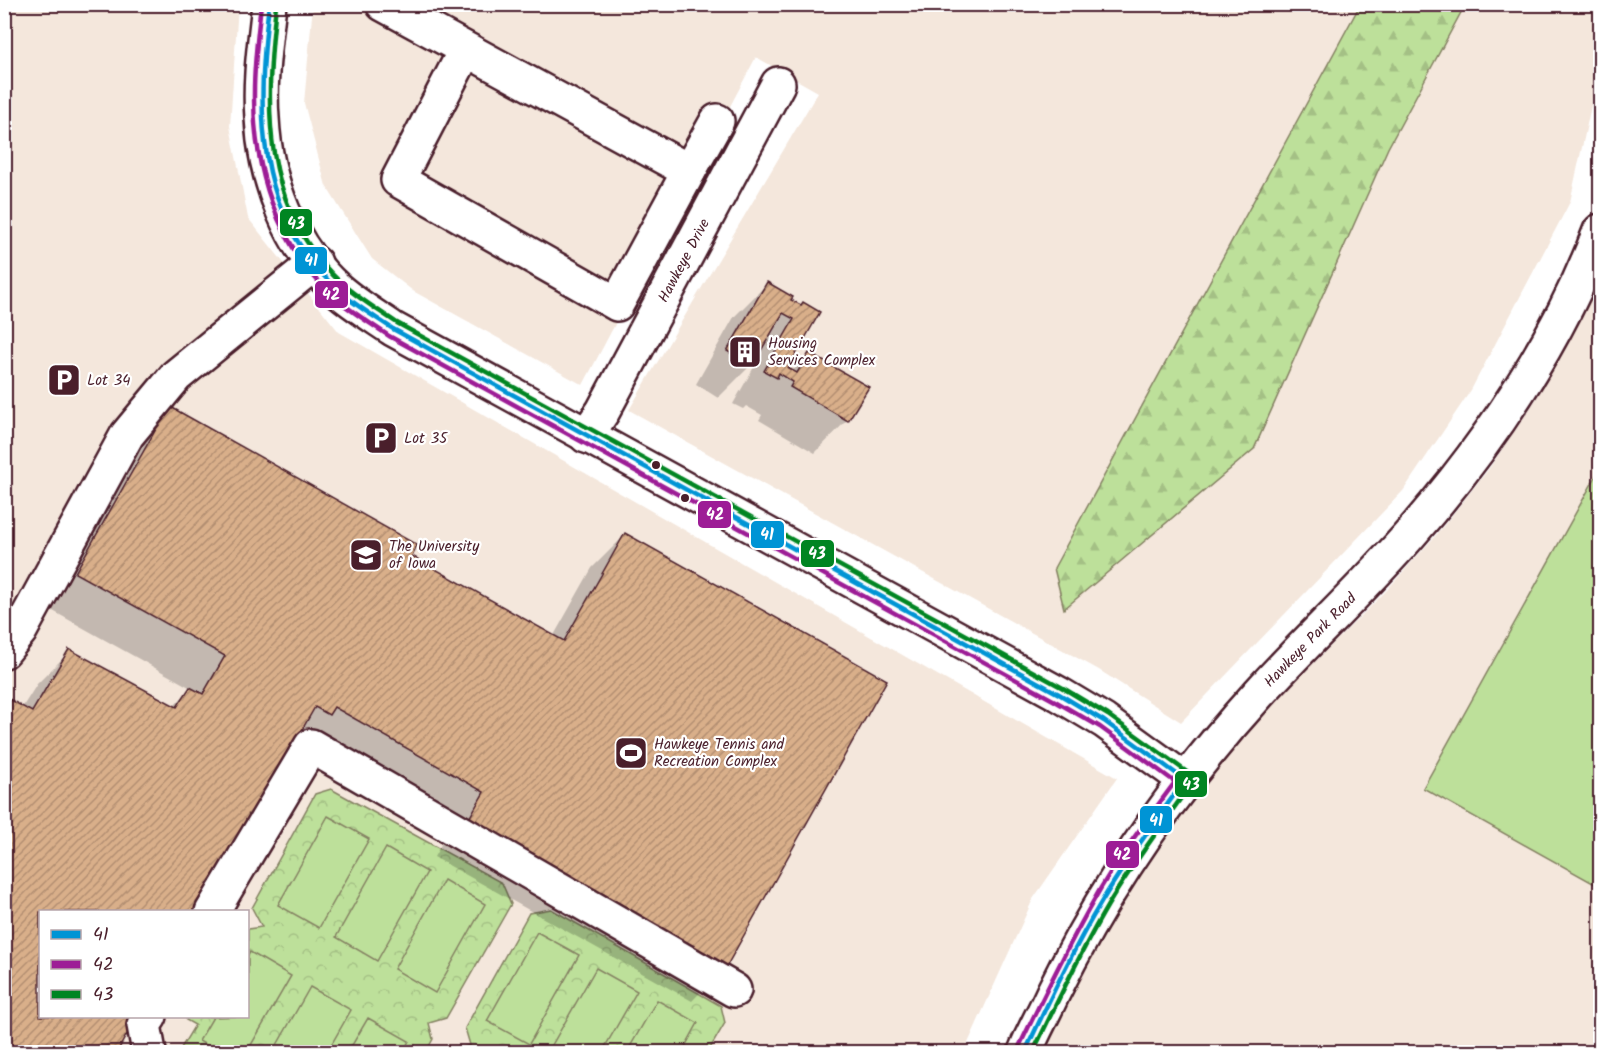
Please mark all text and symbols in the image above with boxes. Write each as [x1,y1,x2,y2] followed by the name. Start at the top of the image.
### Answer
[279,208,313,237] line badge: 43
[287,212,305,237] text: 43
[652,214,717,307] street label: Hawkeye Drive
[294,246,328,275] line badge: 41
[304,249,318,274] text: 41
[314,280,349,309] line badge: 42
[322,283,340,308] text: 42
[768,332,876,373] place label: Housing Services Complex
[727,334,763,370] building icon: Housing Services Complex
[46,362,82,398] parking icon: Lot 34
[87,369,131,393] place label: Lot 34
[363,420,399,456] parking icon: Lot 35
[404,427,448,451] place label: Lot 35
[650,459,662,471] unlabelled marker
[679,492,691,504] unlabelled marker
[697,500,732,529] line badge: 42
[706,503,724,528] text: 42
[750,520,785,549] line badge: 41
[760,523,774,548] text: 41
[389,535,480,576] place label: The University of Iowa
[348,537,384,573] school or university icon: The University of Iowa
[800,539,835,568] line badge: 43
[808,542,826,567] text: 43
[1259,587,1363,693] street label: Hawkeye Park Road
[654,733,785,774] place label: Hawkeye Tennis and Recreation Complex
[613,735,649,771] sports icon: Hawkeye Tennis and Recreation Complex
[1174,770,1208,798] line badge: 43
[1182,773,1200,798] text: 43
[1139,805,1173,834] line badge: 41
[1149,809,1163,834] text: 41
[1105,840,1140,869] line badge: 42
[1113,843,1131,868] text: 42
[39,910,249,1018] legend
[93,921,109,950] text: 41
[93,951,113,980] text: 42
[93,981,113,1010] text: 43

